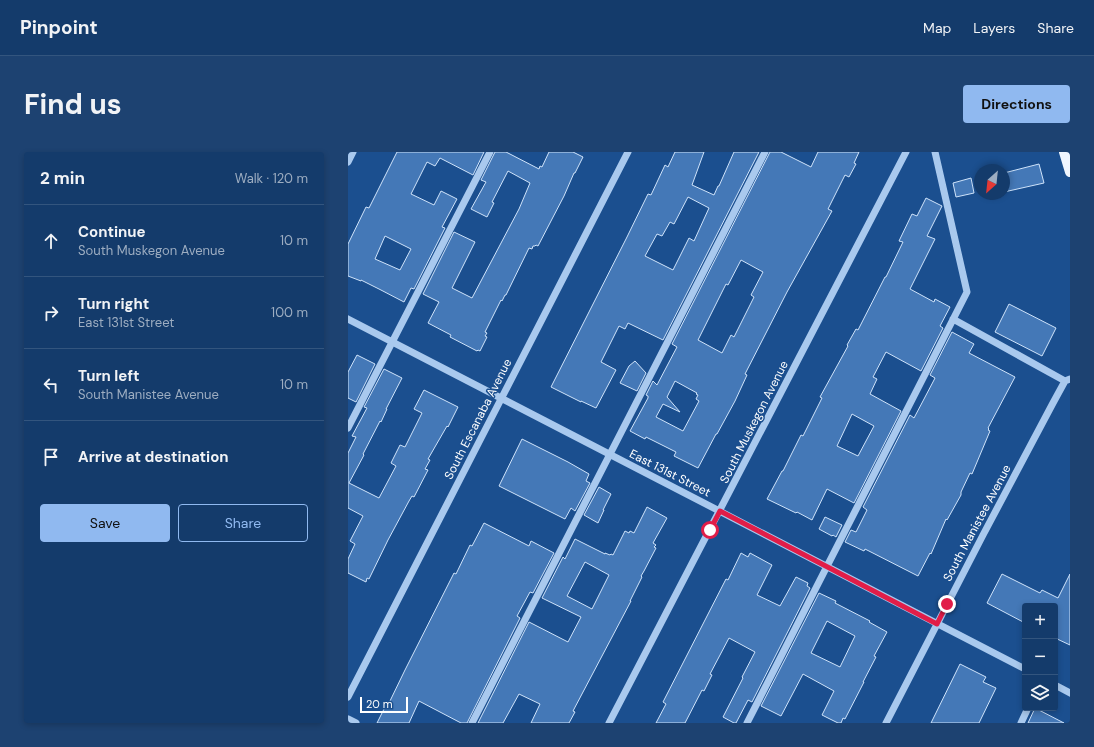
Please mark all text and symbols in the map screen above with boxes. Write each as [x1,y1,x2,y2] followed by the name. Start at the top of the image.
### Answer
[20,15,98,40] text: Pinpoint
[923,19,951,37] text: Map
[973,19,1015,37] text: Layers
[1037,19,1074,37] text: Share
[963,85,1070,123] button: Directions
[24,86,122,123] text: Find us
[974,164,1010,200] north arrow
[40,167,85,189] text: 2 min
[235,170,308,187] text: Walk · 120 m
[78,222,146,242] text: Continue
[40,230,62,252] icon: ahead
[280,232,308,249] text: 10 m
[78,242,225,259] text: South Muskegon Avenue
[78,294,149,314] text: Turn right
[40,302,62,324] icon: right
[271,304,308,321] text: 100 m
[78,314,174,331] text: East 131st Street
[441,356,515,482] street label: South Escanaba Avenue
[716,358,792,486] street label: South Muskegon Avenue
[78,366,139,386] text: Turn left
[40,374,62,396] icon: left
[280,376,308,393] text: 10 m
[78,386,219,403] text: South Manistee Avenue
[40,446,62,468] icon: arrive
[627,446,714,500] street label: East 131st Street
[78,447,229,467] text: Arrive at destination
[939,462,1015,584] street label: South Manistee Avenue
[40,504,170,542] button: Save
[178,504,308,542] button: Share
[701,521,719,539] route start
[938,595,956,613] route end
[1022,603,1058,711] map controls
[1022,603,1058,639] button: +
[1022,639,1058,675] button: −
[1022,675,1058,711] button: layers
[360,695,408,714] scale bar
[366,697,392,711] text: 20 m

